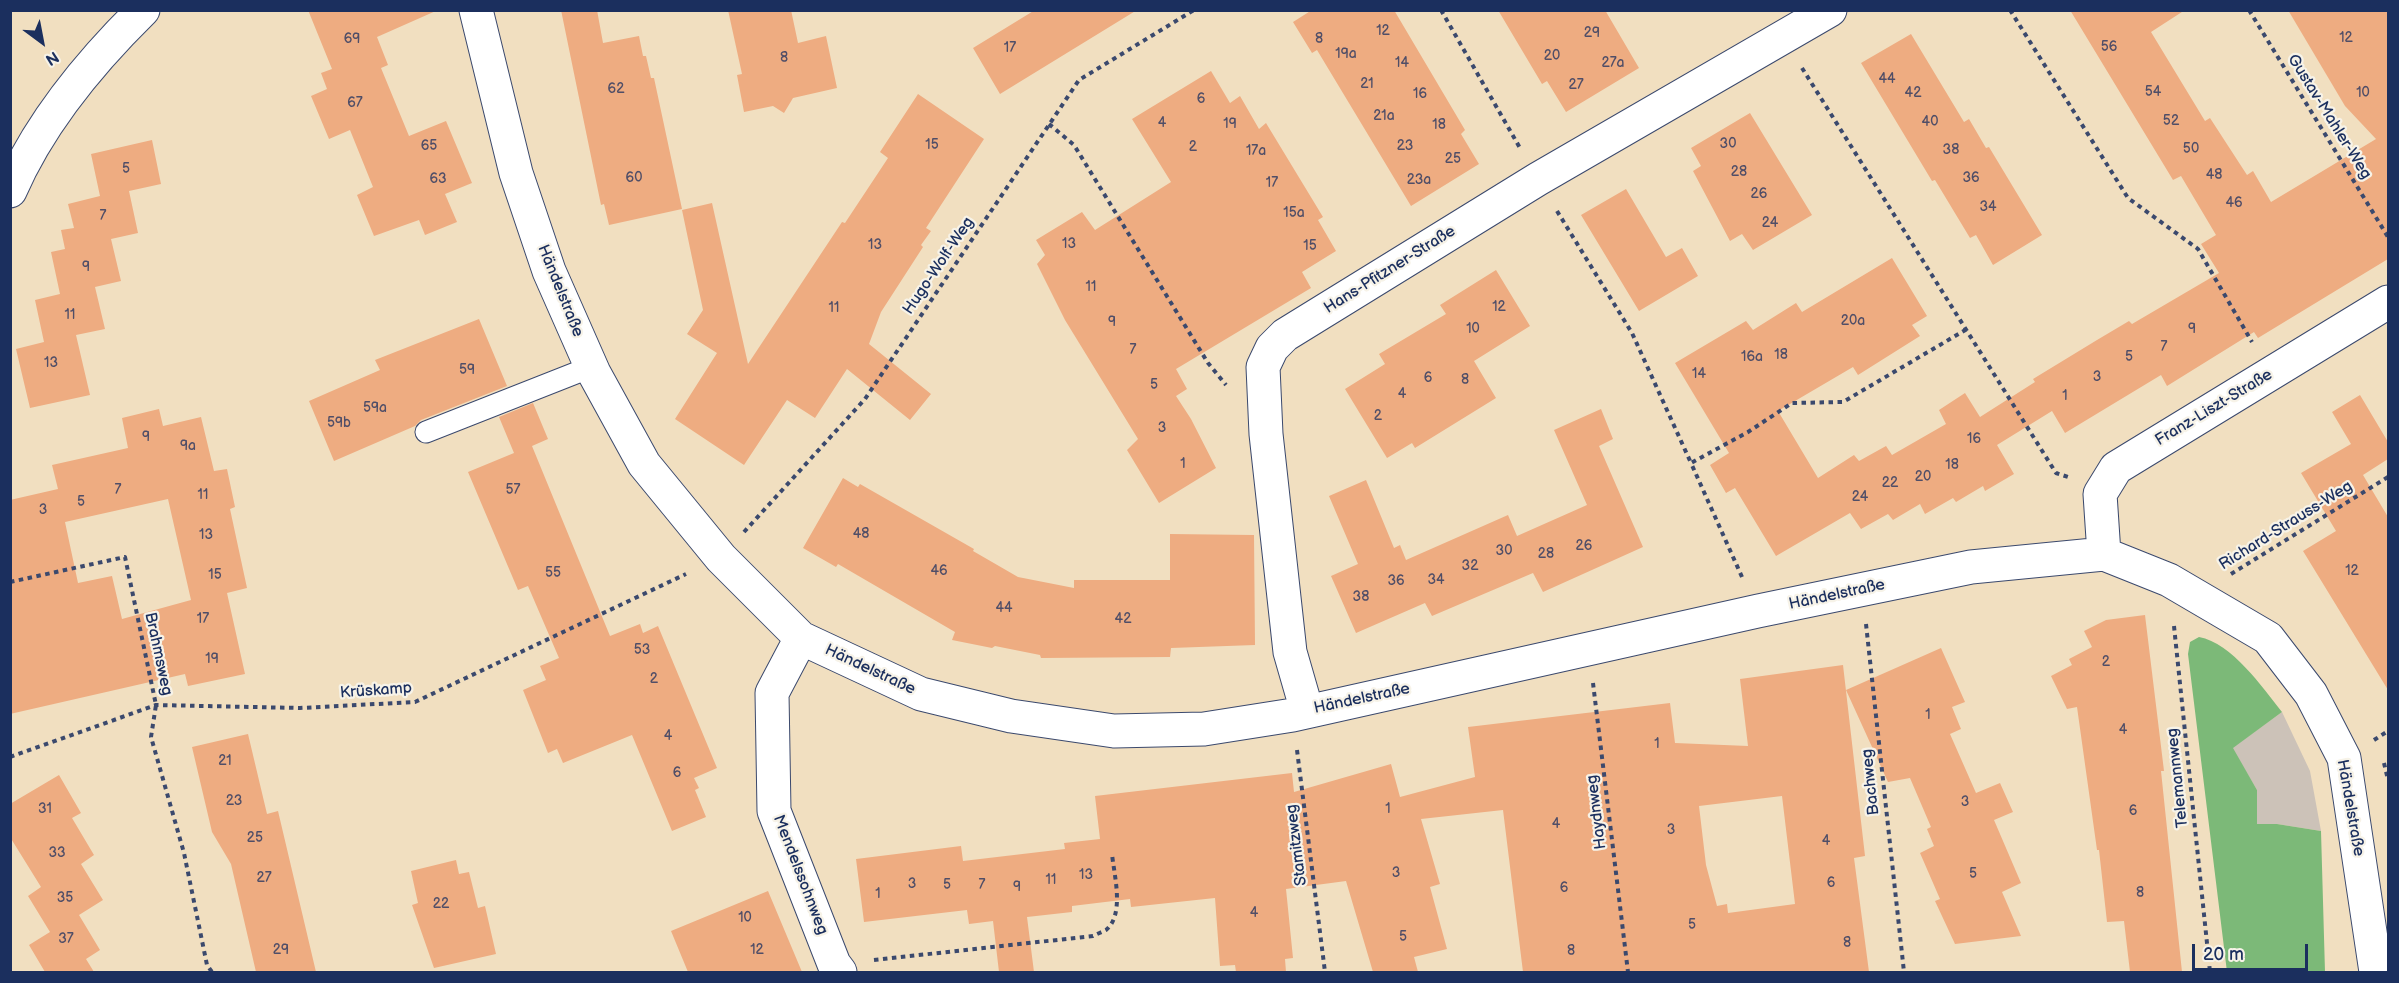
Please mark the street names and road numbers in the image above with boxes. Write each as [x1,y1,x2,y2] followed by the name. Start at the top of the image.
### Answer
[2283,51,2375,183] street label: Gustav-Mahler-Weg
[899,214,979,318] street label: Hugo-Wolf-Weg
[1321,222,1459,318] street label: Hans-Pfitzner-Straße
[533,242,587,340] street label: Händelstraße
[2152,365,2276,451] street label: Franz-Liszt-Straße
[2216,477,2356,575] street label: Richard-Strauss-Weg
[1787,575,1887,615] street label: Händelstraße
[140,611,176,697] street label: Brahmsweg
[822,641,918,699] street label: Händelstraße
[339,679,413,703] street label: Krüskamp
[1312,679,1412,719] street label: Händelstraße
[2163,727,2193,829] street label: Telemannweg
[1858,748,1884,816] street label: Bachweg
[2332,758,2368,858] street label: Händelstraße
[1583,774,1611,850] street label: Haydnweg
[1282,803,1312,887] street label: Stamitzweg
[768,812,832,938] street label: Mendelssohnweg

